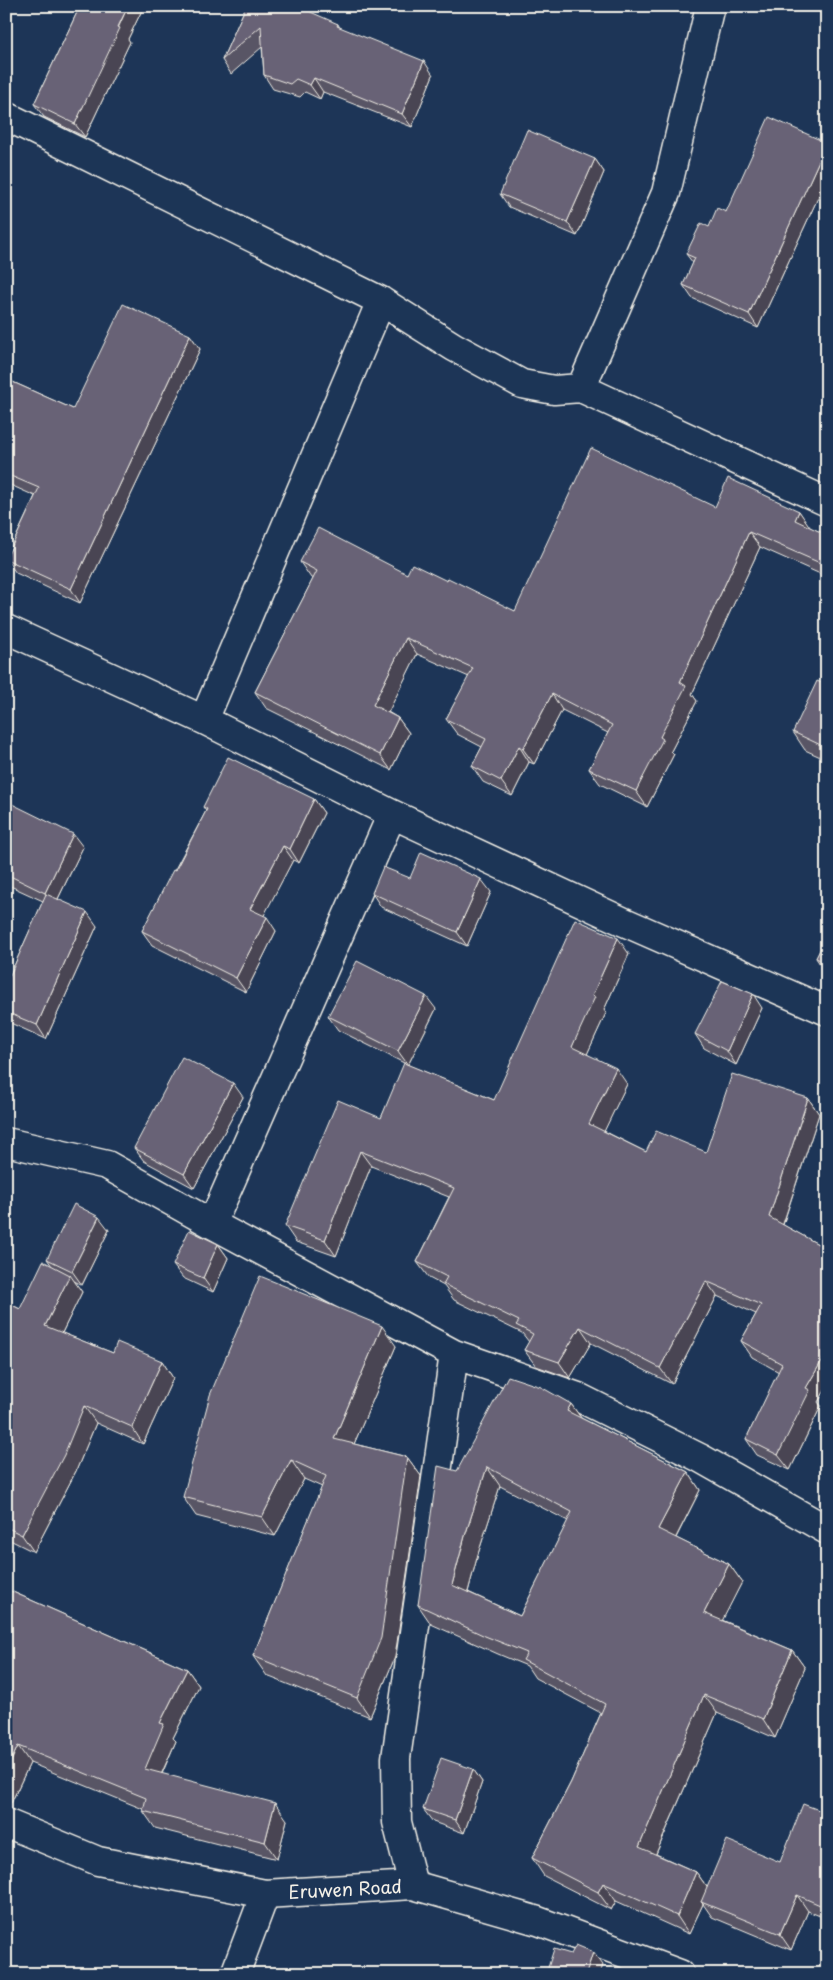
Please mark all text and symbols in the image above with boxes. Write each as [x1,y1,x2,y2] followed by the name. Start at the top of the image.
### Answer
[287,1872,403,1905] street label: Eruwen Road

